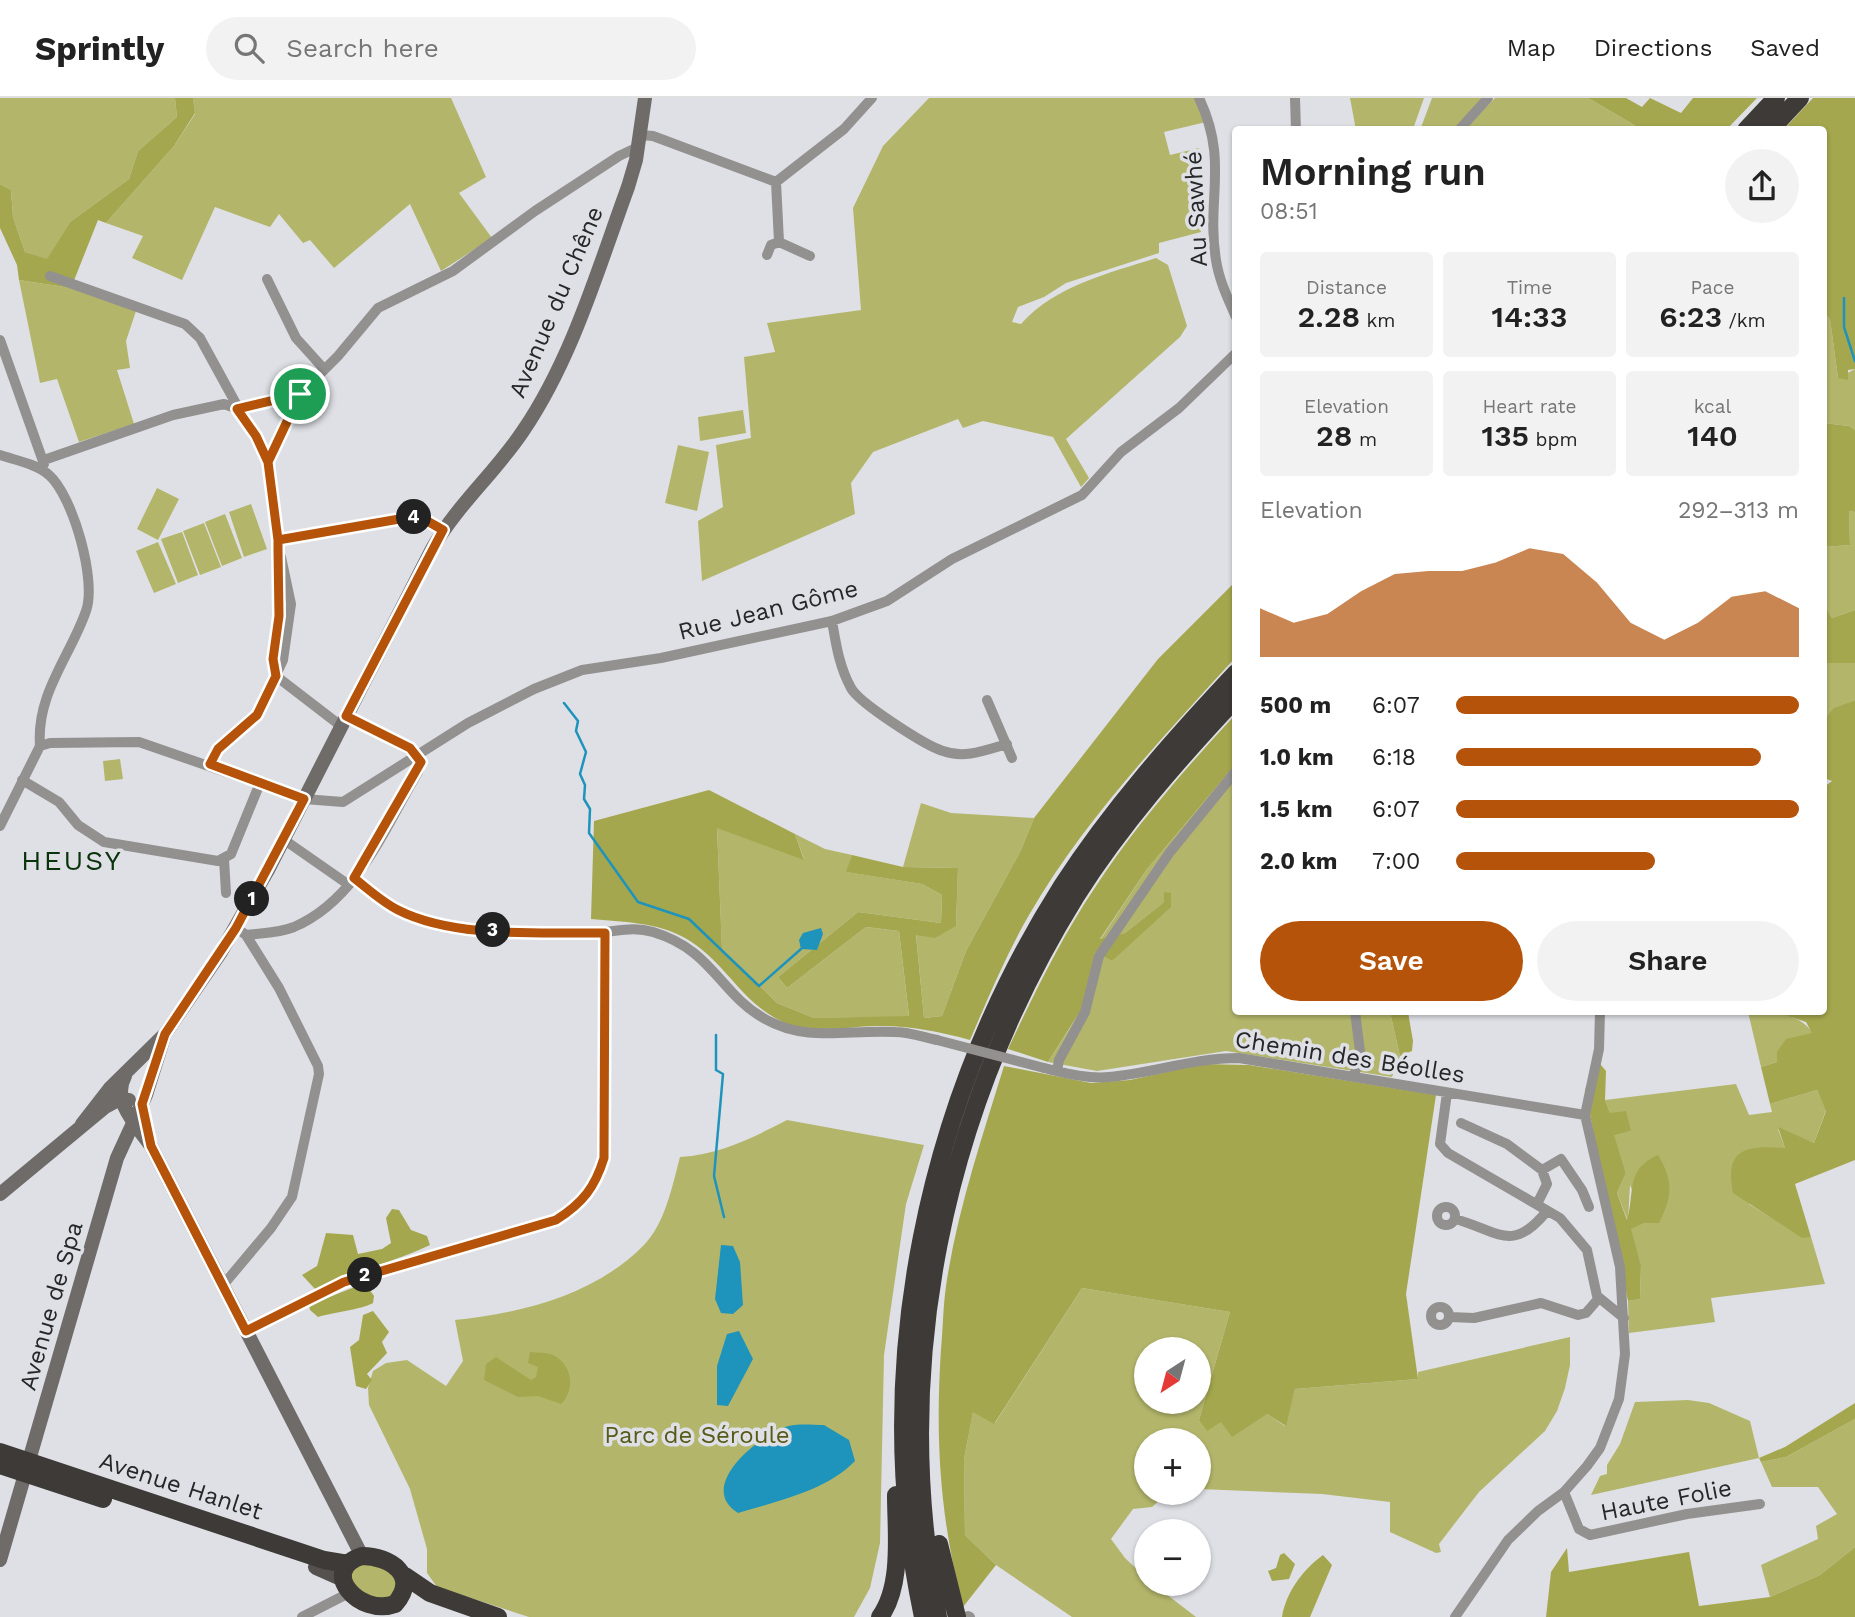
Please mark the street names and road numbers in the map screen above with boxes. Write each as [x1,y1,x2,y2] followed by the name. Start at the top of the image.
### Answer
[1179,150,1213,268] street label: Au Sawhé
[503,202,609,402] street label: Avenue du Chêne
[675,574,861,646] street label: Rue Jean Gôme
[1233,1025,1467,1089] street label: Chemin des Béolles
[14,1218,88,1394] street label: Avenue de Spa
[96,1446,266,1526] street label: Avenue Hanlet
[1598,1474,1734,1526] street label: Haute Folie

